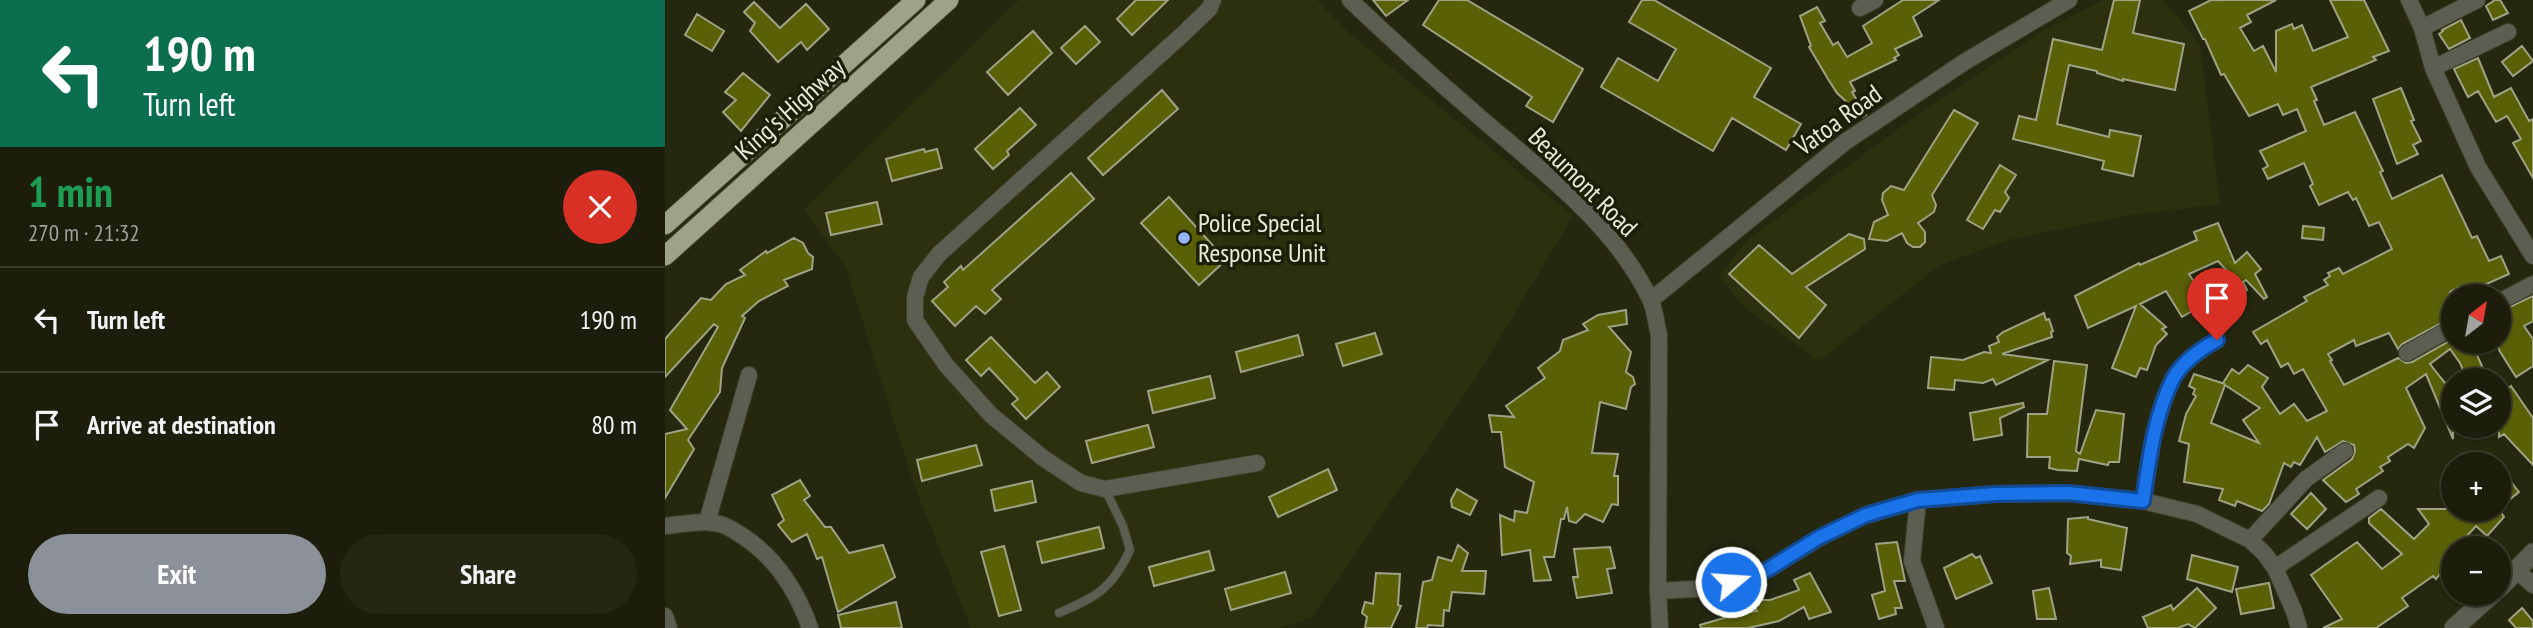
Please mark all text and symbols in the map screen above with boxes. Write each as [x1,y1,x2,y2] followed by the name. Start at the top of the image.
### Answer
[143,21,256,85] text: 190 m
[28,28,119,119] icon: left
[728,51,852,167] street label: King's Highway
[1787,77,1888,163] street label: Vatoa Road
[143,83,235,125] text: Turn left
[1522,120,1645,243] street label: Beaumont Road
[28,164,113,219] text: 1 min
[563,170,637,244] button: close
[1198,206,1326,269] place label: Police Special Response Unit
[28,218,140,247] text: 270 m · 21:32
[1176,230,1192,246] marker: Police Special Response Unit
[2187,268,2247,340] pin
[2198,279,2236,317] icon: arrive
[2441,284,2511,354] north arrow
[2441,284,2511,606] map controls
[28,301,66,339] icon: left
[87,303,165,336] text: Turn left
[579,303,637,336] text: 190 m
[2441,368,2511,438] button: layers
[28,406,66,444] icon: arrive
[87,408,276,441] text: Arrive at destination
[591,408,637,441] text: 80 m
[2441,452,2511,522] button: +
[28,534,326,614] button: Exit
[340,534,637,614] button: Share
[2441,536,2511,606] button: −
[1694,545,1768,619] position arrow

